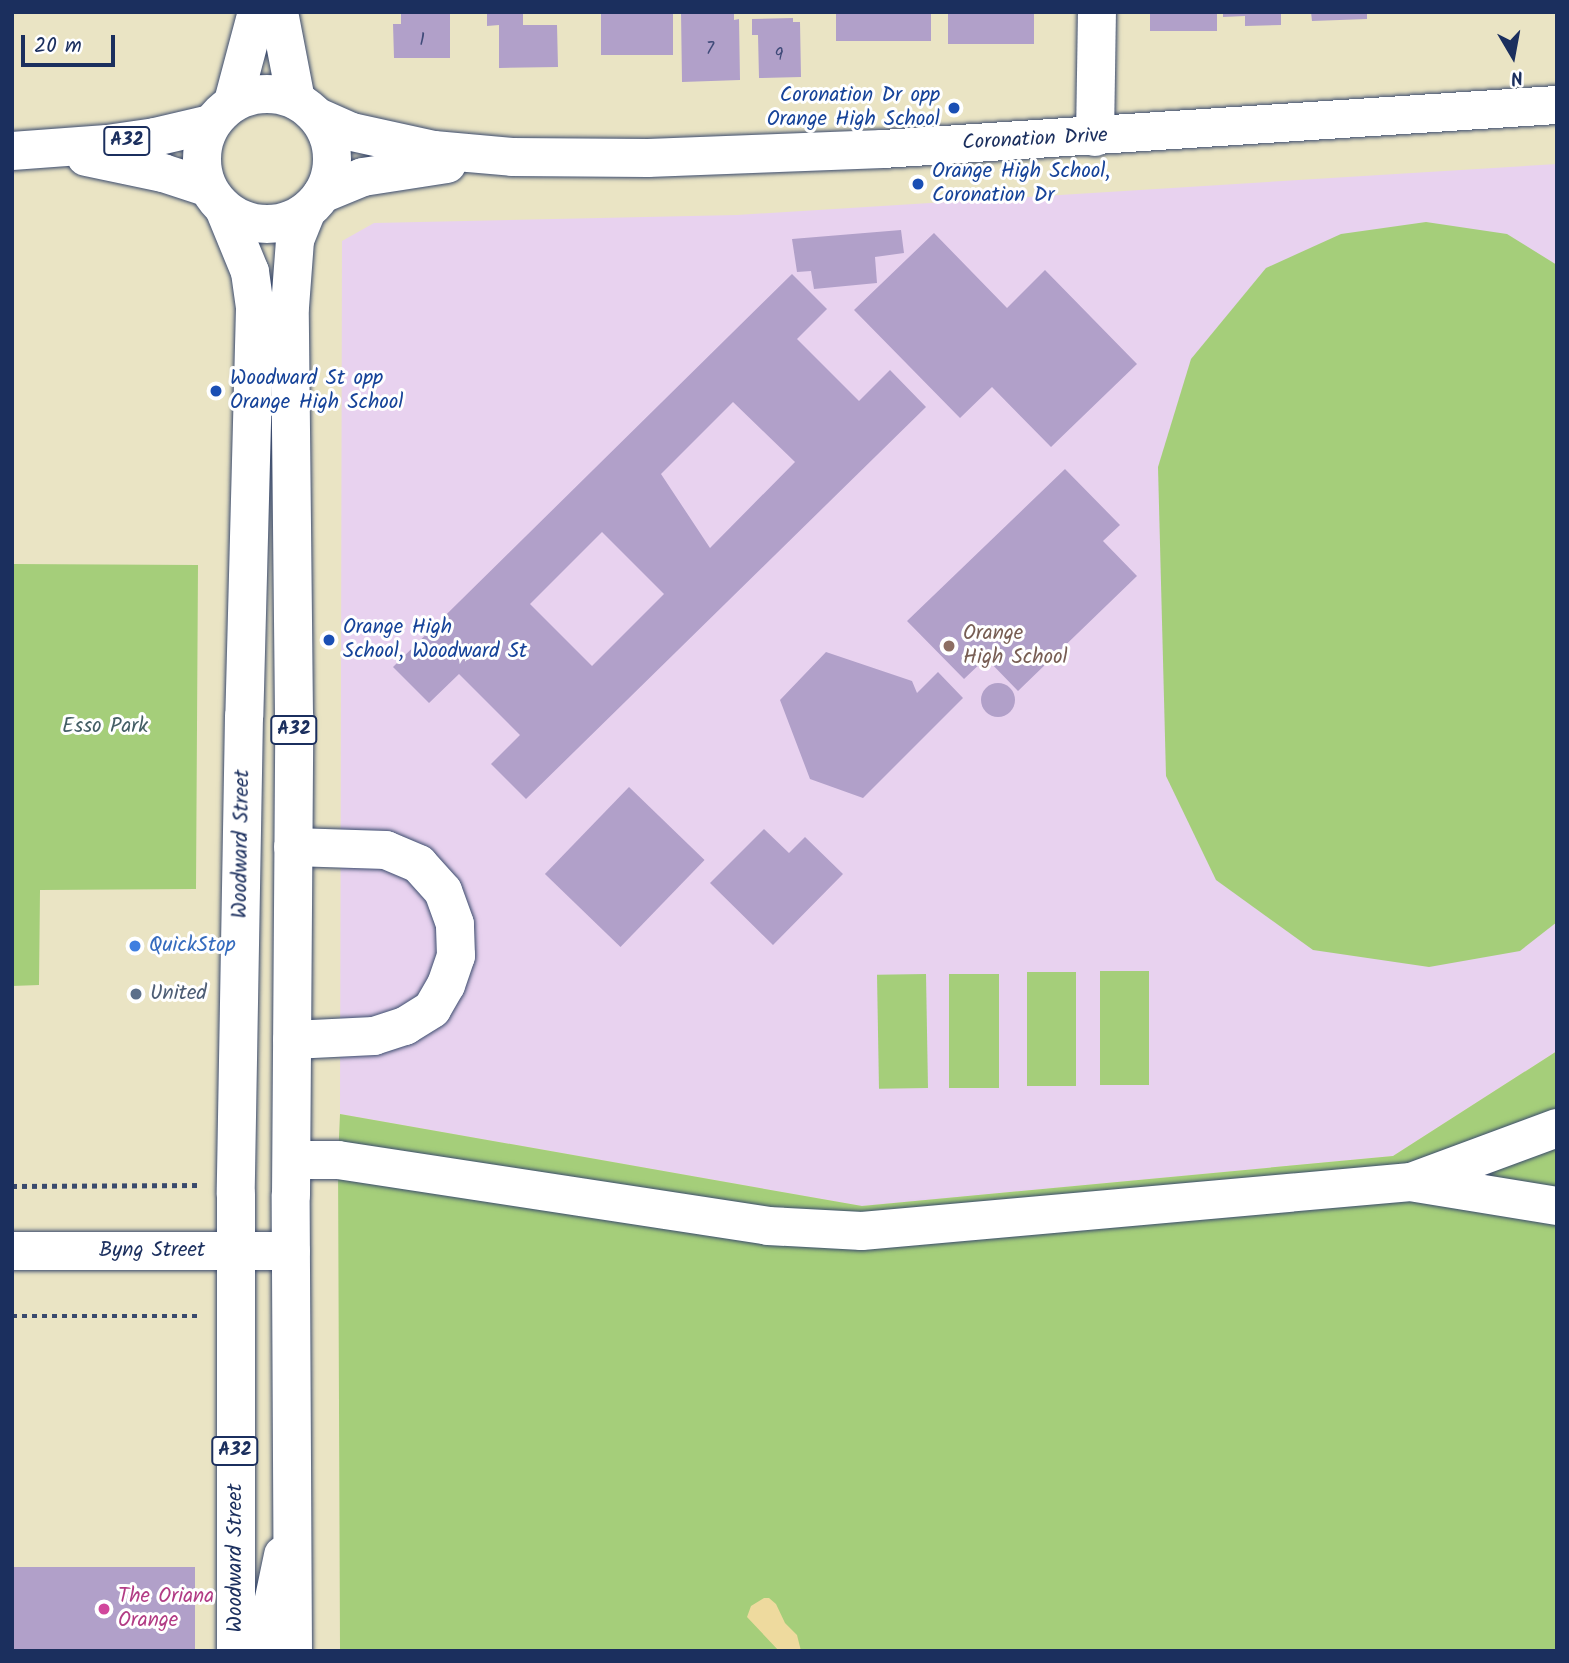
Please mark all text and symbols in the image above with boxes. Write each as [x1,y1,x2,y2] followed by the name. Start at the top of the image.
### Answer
[24,21,119,65] scale bar
[1478,21,1548,91] north arrow
[34,30,82,63] text: 20 m
[419,30,425,52] house number: 1
[706,39,714,61] house number: 7
[775,45,783,67] house number: 9
[1508,61,1525,92] text: N
[767,83,940,133] place label: Coronation Dr opp Orange High School
[946,100,962,116] marker: Coronation Dr opp Orange High School
[962,124,1108,156] street label: Coronation Drive
[102,125,152,156] road number: A32
[932,159,1110,209] place label: Orange High School, Coronation Dr
[910,176,926,192] marker: Orange High School, Coronation Dr
[230,366,403,416] place label: Woodward St opp Orange High School
[208,383,224,399] marker: Woodward St opp Orange High School
[343,615,527,665] place label: Orange High School, Woodward St
[963,621,1068,671] place label: Orange High School
[321,632,337,648] marker: Orange High School, Woodward St
[941,638,957,654] marker: Orange High School
[62,714,148,740] park label: Esso Park
[270,715,318,746] road number: A32
[228,769,256,919] street label: Woodward Street
[149,933,236,959] place label: QuickStop
[127,938,143,954] marker: QuickStop
[150,981,207,1007] place label: United
[128,986,144,1002] marker: United
[99,1238,205,1264] street label: Byng Street
[210,1436,260,1466] road number: A32
[223,1483,249,1633] street label: Woodward Street
[118,1584,214,1634] place label: The Oriana Orange
[96,1601,112,1617] marker: The Oriana Orange

